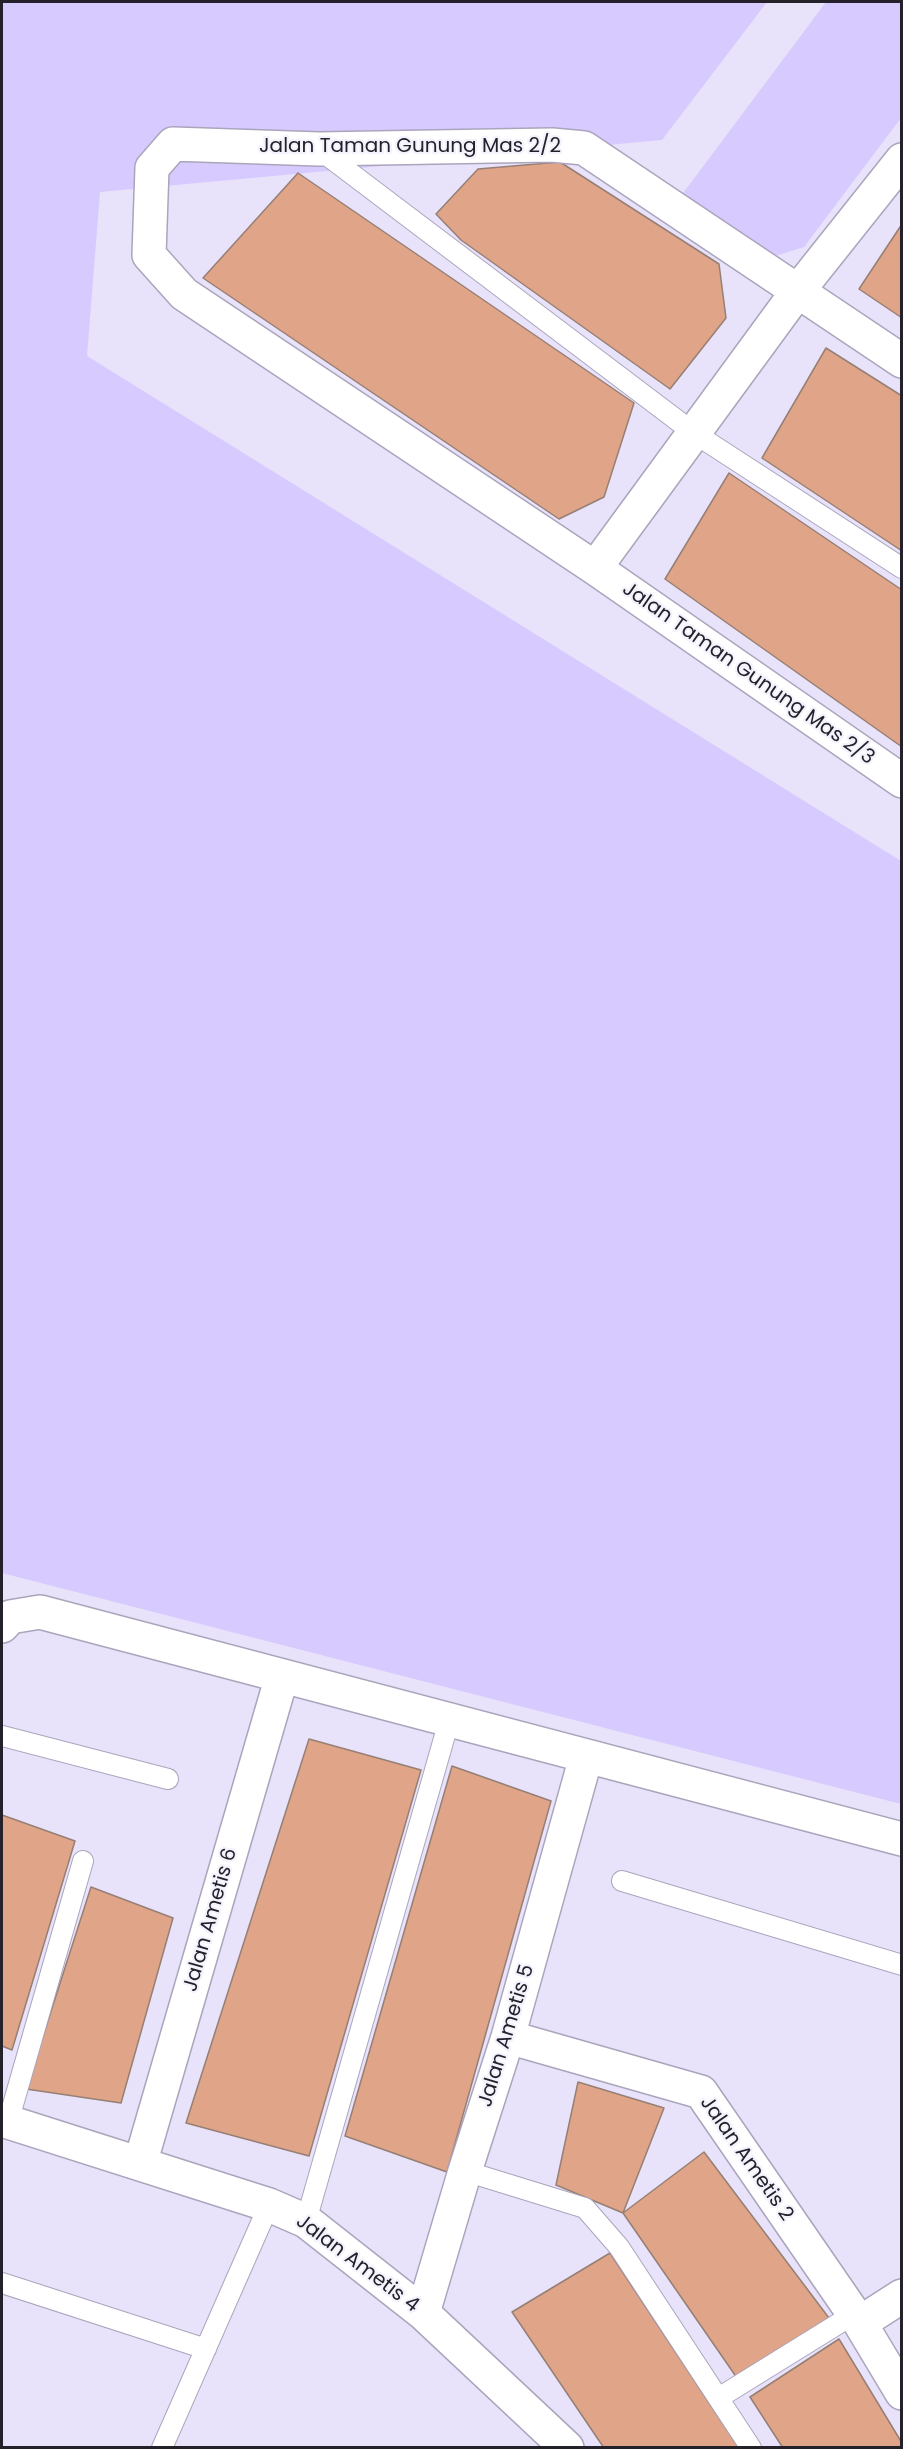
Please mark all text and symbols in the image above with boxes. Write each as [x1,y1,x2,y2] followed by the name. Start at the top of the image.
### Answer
[259,135,561,159] street label: Jalan Taman Gunung Mas 2/2
[617,577,879,771] street label: Jalan Taman Gunung Mas 2/3
[179,1846,243,1994] street label: Jalan Ametis 6
[474,1962,540,2110] street label: Jalan Ametis 5
[694,2092,798,2226] street label: Jalan Ametis 2
[291,2210,423,2318] street label: Jalan Ametis 4

